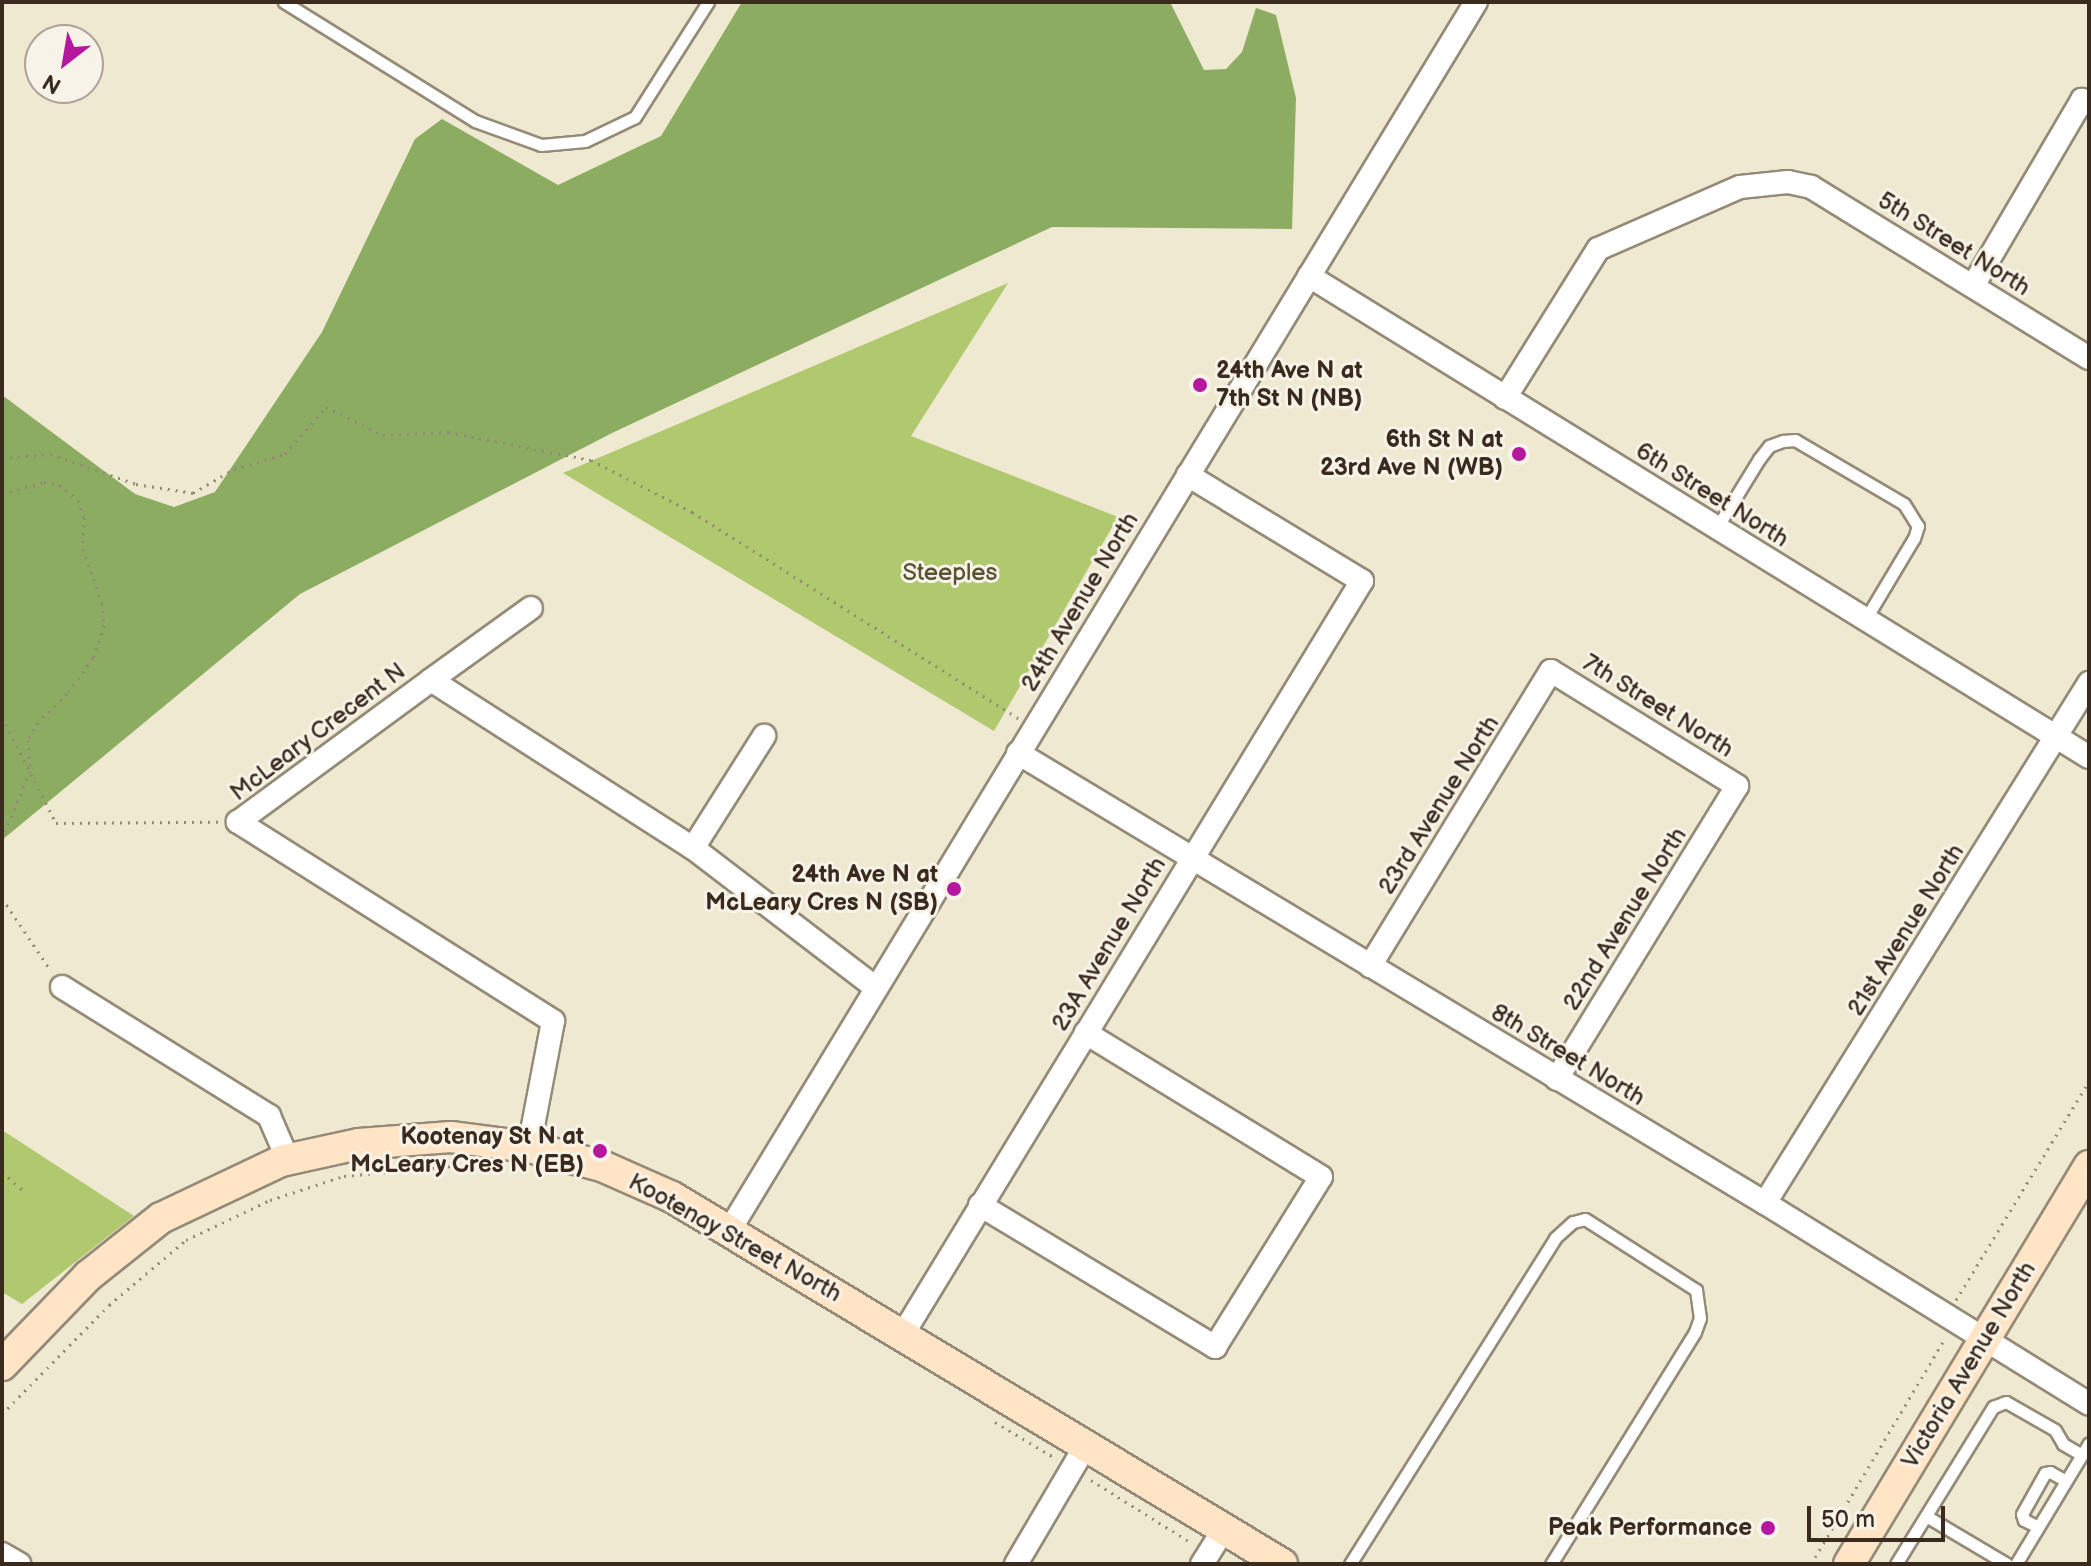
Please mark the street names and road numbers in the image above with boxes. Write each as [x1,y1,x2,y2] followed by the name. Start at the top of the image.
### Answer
[1872,186,2036,302] street label: 5th Street North
[1630,436,1794,554] street label: 6th Street North
[1015,507,1145,697] street label: 24th Avenue North
[1577,648,1739,764] street label: 7th Street North
[224,656,412,808] street label: McLeary Crecent N
[1372,710,1506,900] street label: 23rd Avenue North
[1557,822,1693,1016] street label: 22nd Avenue North
[1842,839,1970,1021] street label: 21st Avenue North
[1046,852,1172,1036] street label: 23A Avenue North
[1486,998,1650,1112] street label: 8th Street North
[623,1167,847,1309] street label: Kootenay Street North
[1896,1256,2042,1474] street label: Victoria Avenue North

